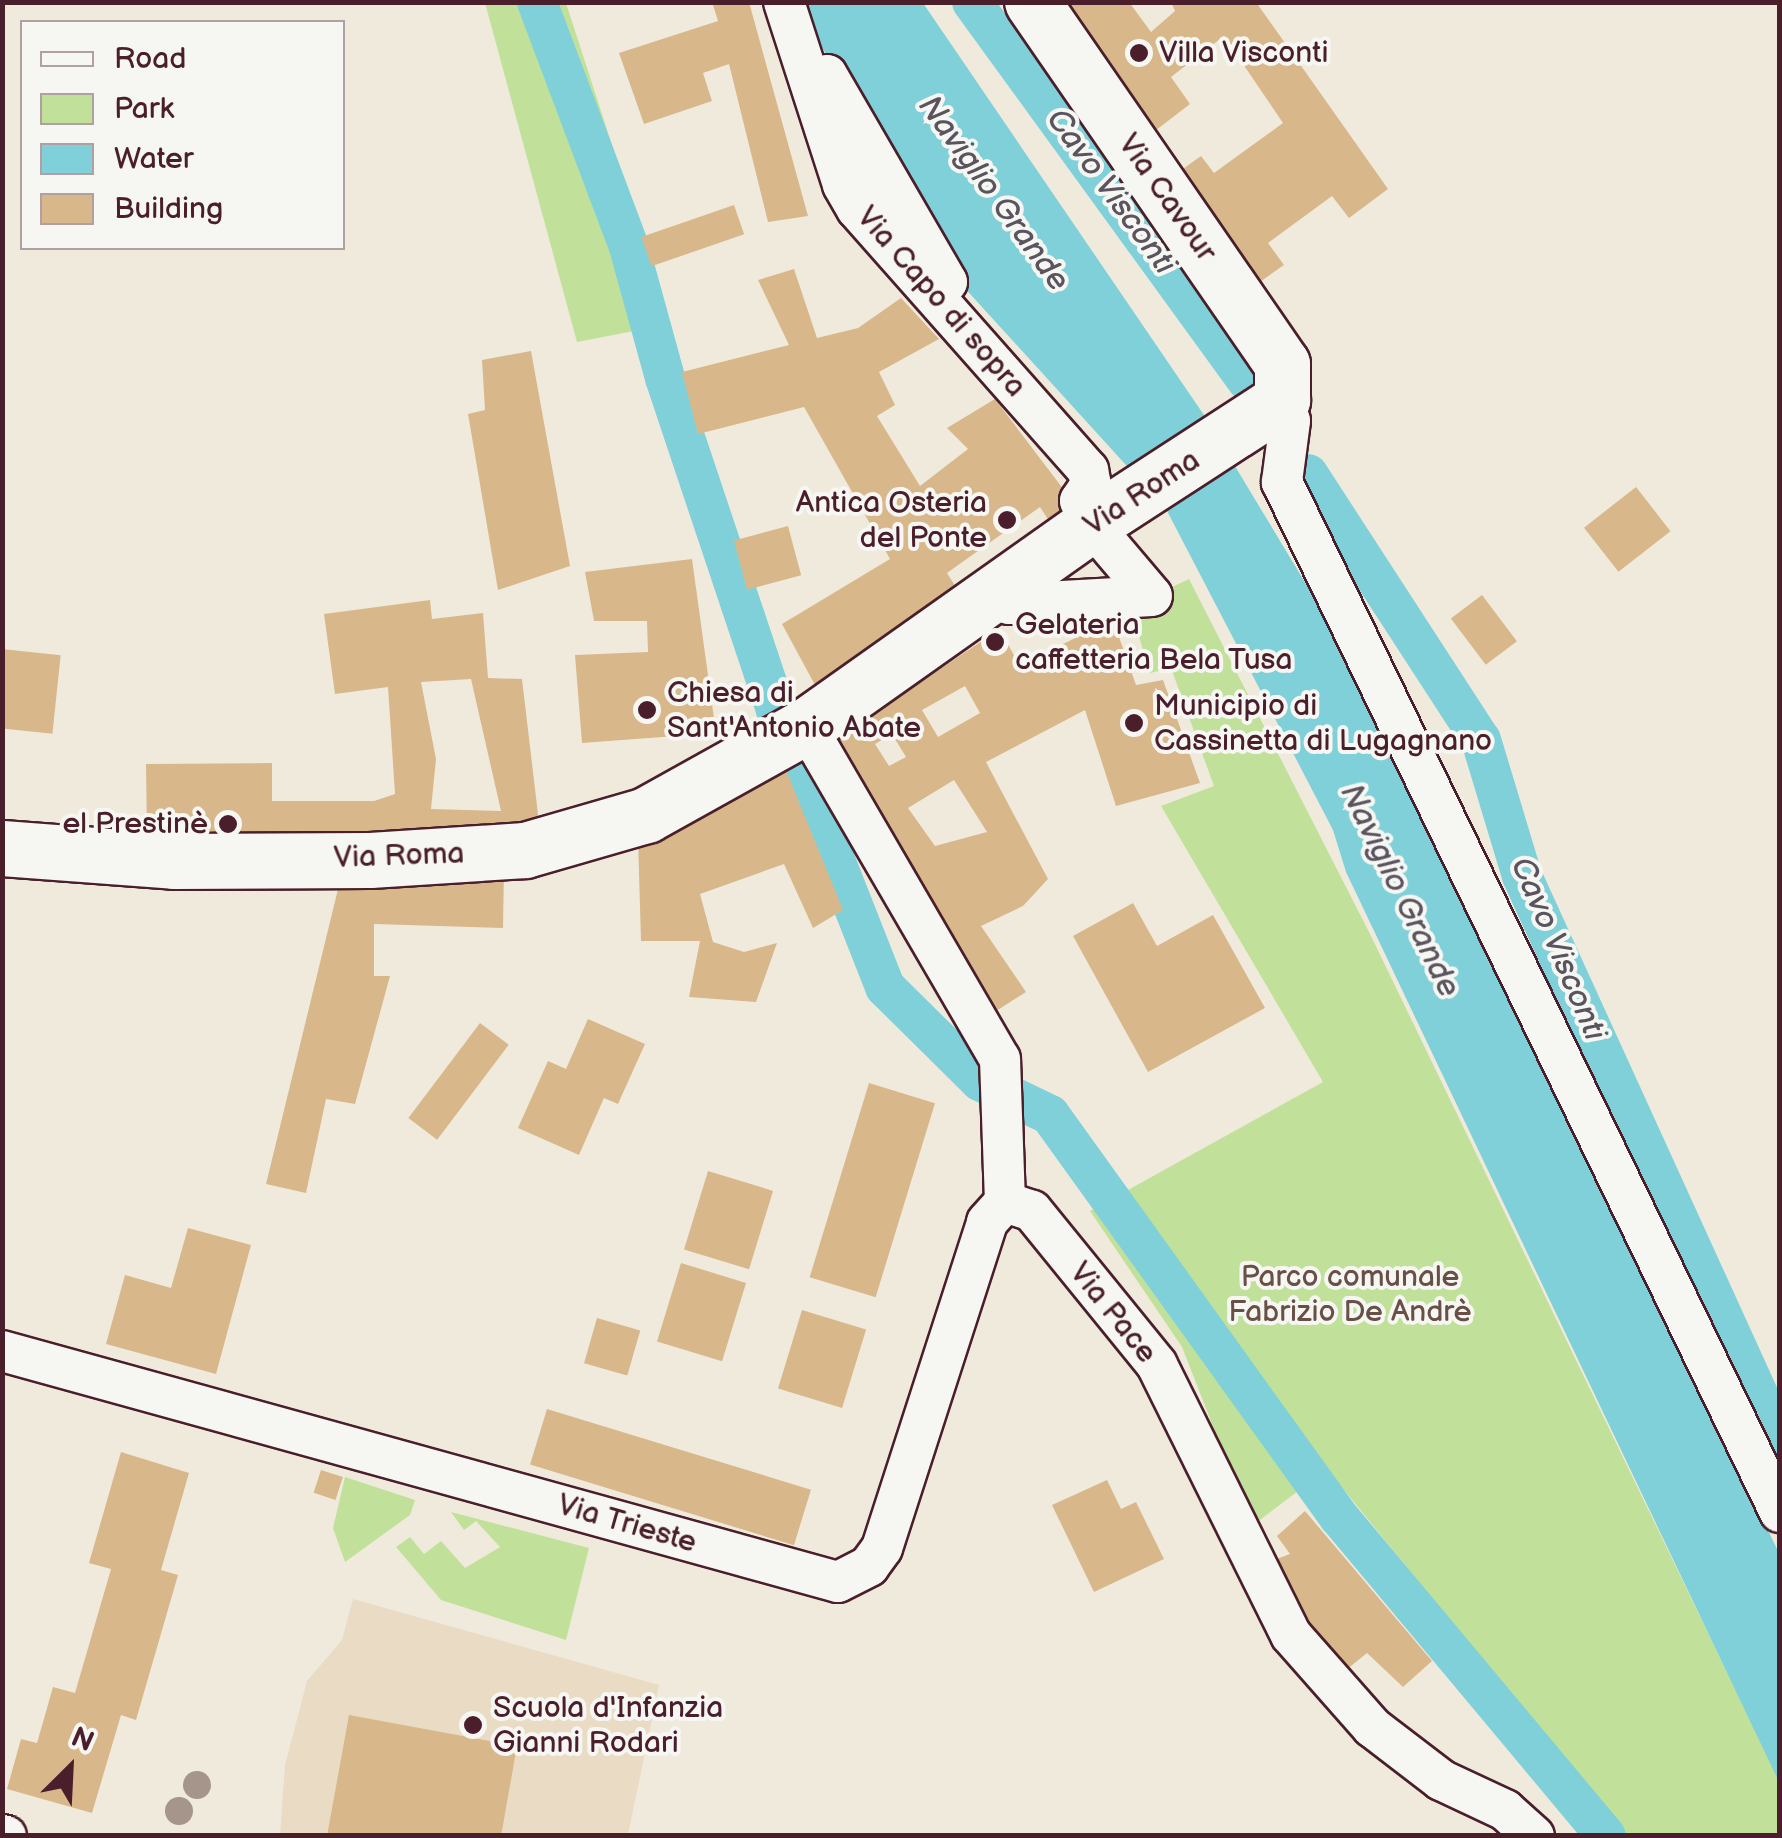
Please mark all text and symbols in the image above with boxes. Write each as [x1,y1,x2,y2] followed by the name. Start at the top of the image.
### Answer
[20,20,345,250] legend
[1159,35,1329,71] place label: Villa Visconti
[114,41,187,77] text: Road
[1128,42,1150,64] marker: Villa Visconti
[909,89,1077,299] water label: Naviglio Grande
[114,91,174,127] text: Park
[1037,101,1183,283] water label: Cavo Visconti
[1110,127,1224,269] street label: Via Cavour
[114,141,194,177] text: Water
[114,191,223,227] text: Building
[849,200,1033,404] street label: Via Capo di sopra
[1077,442,1207,544] street label: Via Roma
[796,485,987,556] place label: Antica Osteria del Ponte
[996,509,1018,531] marker: Antica Osteria del Ponte
[1015,607,1293,678] place label: Gelateria caffetteria Bela Tusa
[984,631,1006,653] marker: Gelateria caffetteria Bela Tusa
[667,675,921,746] place label: Chiesa di Sant'Antonio Abate
[1154,688,1492,758] place label: Municipio di Cassinetta di Lugagnano
[636,699,658,721] marker: Chiesa di Sant'Antonio Abate
[1123,712,1145,734] marker: Municipio di Cassinetta di Lugagnano
[1331,778,1467,1004] water label: Naviglio Grande
[62,806,208,842] place label: el Prestinè
[217,813,239,835] marker: el Prestinè
[333,836,465,876] street label: Via Roma
[1501,851,1613,1047] water label: Cavo Visconti
[1062,1255,1164,1371] street label: Via Pace
[1228,1259,1472,1330] park label: Parco comunale Fabrizio De Andrè
[553,1487,701,1561] street label: Via Trieste
[493,1690,723,1760] place label: Scuola d'Infanzia Gianni Rodari
[462,1714,484,1736] marker: Scuola d'Infanzia Gianni Rodari
[20,1718,120,1818] north arrow
[66,1721,99,1759] text: N

